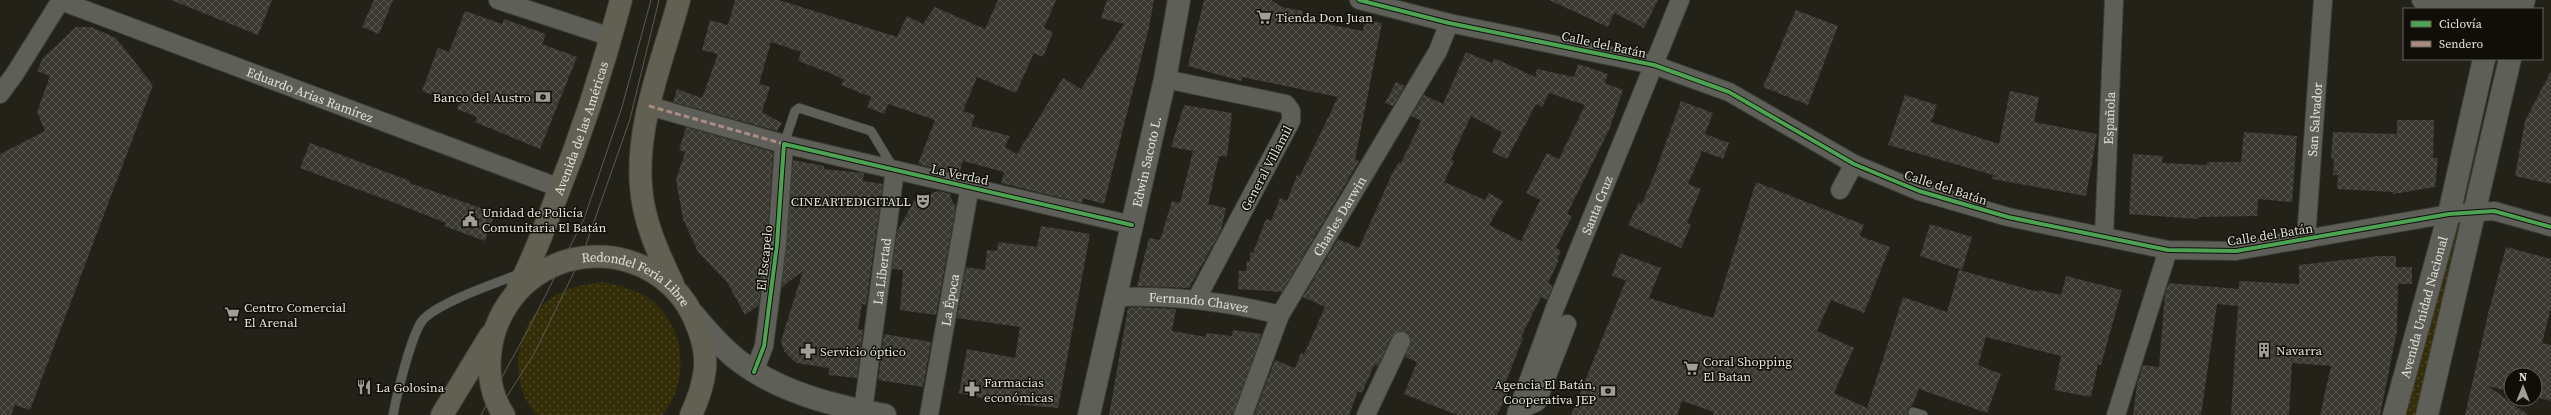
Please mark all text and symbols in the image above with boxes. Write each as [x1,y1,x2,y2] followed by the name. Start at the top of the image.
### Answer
[1255,8,1273,26] supermarket icon: Tienda Don Juan
[2403,8,2543,60] legend
[1276,9,1373,26] place label: Tienda Don Juan
[2439,16,2483,32] text: Ciclovía
[1560,27,1648,62] street label: Calle del Batán
[2439,36,2483,52] text: Sendero
[550,59,612,198] street label: Avenida de las Américas
[244,63,376,126] street label: Eduardo Arias Ramírez
[2304,81,2326,157] street label: San Salvador
[534,88,552,106] bank icon: Banco del Austro
[433,89,531,106] place label: Banco del Austro
[2100,91,2119,145] street label: Española
[1128,115,1165,209] street label: Edwin Sacoto L.
[1237,122,1296,214] street label: General Villamil
[930,160,991,189] street label: La Verdad
[1902,166,1990,209] street label: Calle del Batán
[1309,173,1370,259] street label: Charles Darwin
[1578,173,1617,237] street label: Santa Cruz
[914,192,932,210] theatre icon: CINEARTEDIGITALL
[791,193,911,210] place label: CINEARTEDIGITALL
[482,204,606,236] place label: Unidad de Policía Comunitaria El Batán
[461,210,479,228] public building icon: Unidad de Policía Comunitaria El Batán
[2226,219,2314,250] street label: Calle del Batán
[753,224,776,292] street label: El Escapelo
[2397,234,2452,380] street label: Avenida Unidad Nacional
[869,236,895,306] street label: La Libertad
[581,249,694,310] street label: Redondel Feria Libre
[937,272,963,327] street label: La Época
[1149,289,1250,317] street label: Fernando Chavez
[244,299,346,331] place label: Centro Comercial El Arenal
[223,305,241,323] supermarket icon: Centro Comercial El Arenal
[2255,341,2273,359] building icon: Navarra
[799,342,817,360] pharmacy icon: Servicio óptico
[2276,342,2323,359] place label: Navarra
[820,343,906,360] place label: Servicio óptico
[1703,353,1792,385] place label: Coral Shopping El Batan
[1682,359,1700,377] supermarket icon: Coral Shopping El Batan
[2503,367,2543,407] north arrow
[2519,370,2527,385] text: N
[984,374,1054,406] place label: Farmacias económicas
[1494,376,1596,408] place label: Agencia El Batán, Cooperativa JEP
[355,378,373,396] restaurant icon: La Golosina
[376,379,445,396] place label: La Golosina
[963,380,981,398] pharmacy icon: Farmacias económicas
[1599,382,1617,400] bank icon: Agencia El Batán, Cooperativa JEP

